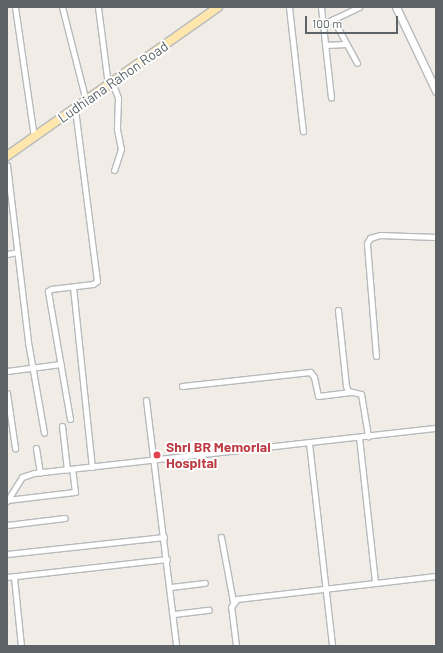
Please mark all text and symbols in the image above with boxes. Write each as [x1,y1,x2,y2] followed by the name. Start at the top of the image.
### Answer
[307,8,400,34] scale bar
[312,16,342,30] text: 100 m
[55,38,171,126] street label: Ludhiana Rahon Road
[166,439,271,472] place label: Shri BR Memorial Hospital
[151,449,163,461] marker: Shri BR Memorial Hospital

